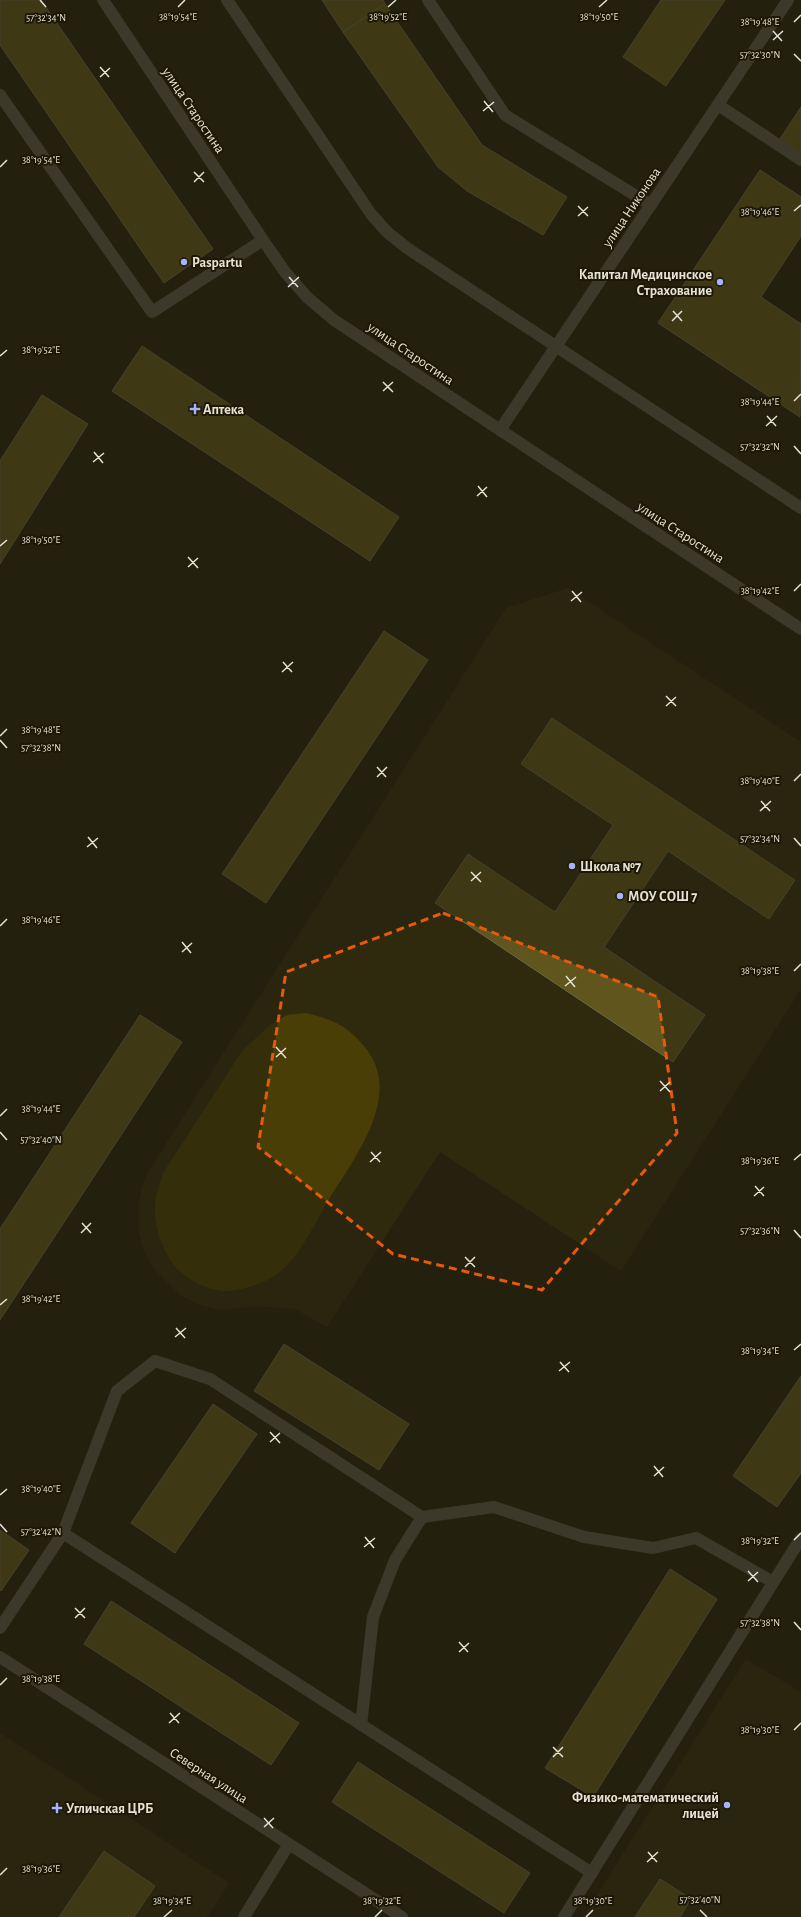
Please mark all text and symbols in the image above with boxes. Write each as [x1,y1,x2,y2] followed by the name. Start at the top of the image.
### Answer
[159,12,197,22] text: 38°19'54"E
[369,12,407,22] text: 38°19'52"E
[580,12,619,22] text: 38°19'50"E
[26,13,66,23] text: 57°32'34"N
[741,17,780,27] text: 38°19'48"E
[740,50,780,60] text: 57°32'30"N
[159,64,227,157] street label: улица Старостина
[22,155,60,165] text: 38°19'54"E
[600,165,664,251] street label: улица Никонова
[741,207,780,217] text: 38°19'46"E
[192,256,243,270] place label: Paspartu
[179,257,189,267] marker: Paspartu
[579,268,712,298] place label: Капитал Медицинское Страхование
[715,277,725,287] marker: Капитал Медицинское Страхование
[364,319,456,388] street label: улица Старостина
[22,345,60,355] text: 38°19'52"E
[741,397,780,407] text: 38°19'44"E
[203,403,245,417] place label: Аптека
[190,404,200,414] marker: Аптека
[740,442,780,452] text: 57°32'32"N
[634,499,727,566] street label: улица Старостина
[22,535,61,545] text: 38°19'50"E
[741,586,779,596] text: 38°19'42"E
[22,725,61,735] text: 38°19'48"E
[21,743,61,753] text: 57°32'38"N
[740,776,780,786] text: 38°19'40"E
[740,834,780,844] text: 57°32'34"N
[580,860,641,874] place label: Школа №7
[567,861,577,871] marker: Школа №7
[628,890,697,904] place label: МОУ СОШ 7
[615,891,625,901] marker: МОУ СОШ 7
[22,915,61,925] text: 38°19'46"E
[741,966,779,976] text: 38°19'38"E
[22,1104,61,1114] text: 38°19'44"E
[20,1135,62,1145] text: 57°32'40"N
[741,1156,779,1166] text: 38°19'36"E
[740,1226,780,1236] text: 57°32'36"N
[22,1294,60,1304] text: 38°19'42"E
[741,1346,779,1356] text: 38°19'34"E
[21,1484,61,1494] text: 38°19'40"E
[21,1527,61,1537] text: 57°32'42"N
[741,1536,779,1546] text: 38°19'32"E
[740,1618,780,1628] text: 57°32'38"N
[22,1674,60,1684] text: 38°19'38"E
[741,1725,779,1735] text: 38°19'30"E
[167,1746,250,1806] street label: Северная улица
[572,1791,719,1821] place label: Физико-математический лицей
[722,1800,732,1810] marker: Физико-математический лицей
[51,1802,63,1814] marker: Угличская ЦРБ
[66,1802,153,1816] place label: Угличская ЦРБ
[22,1864,60,1874] text: 38°19'36"E
[679,1895,721,1905] text: 57°32'40"N
[153,1896,191,1906] text: 38°19'34"E
[363,1896,401,1906] text: 38°19'32"E
[574,1896,612,1906] text: 38°19'30"E

